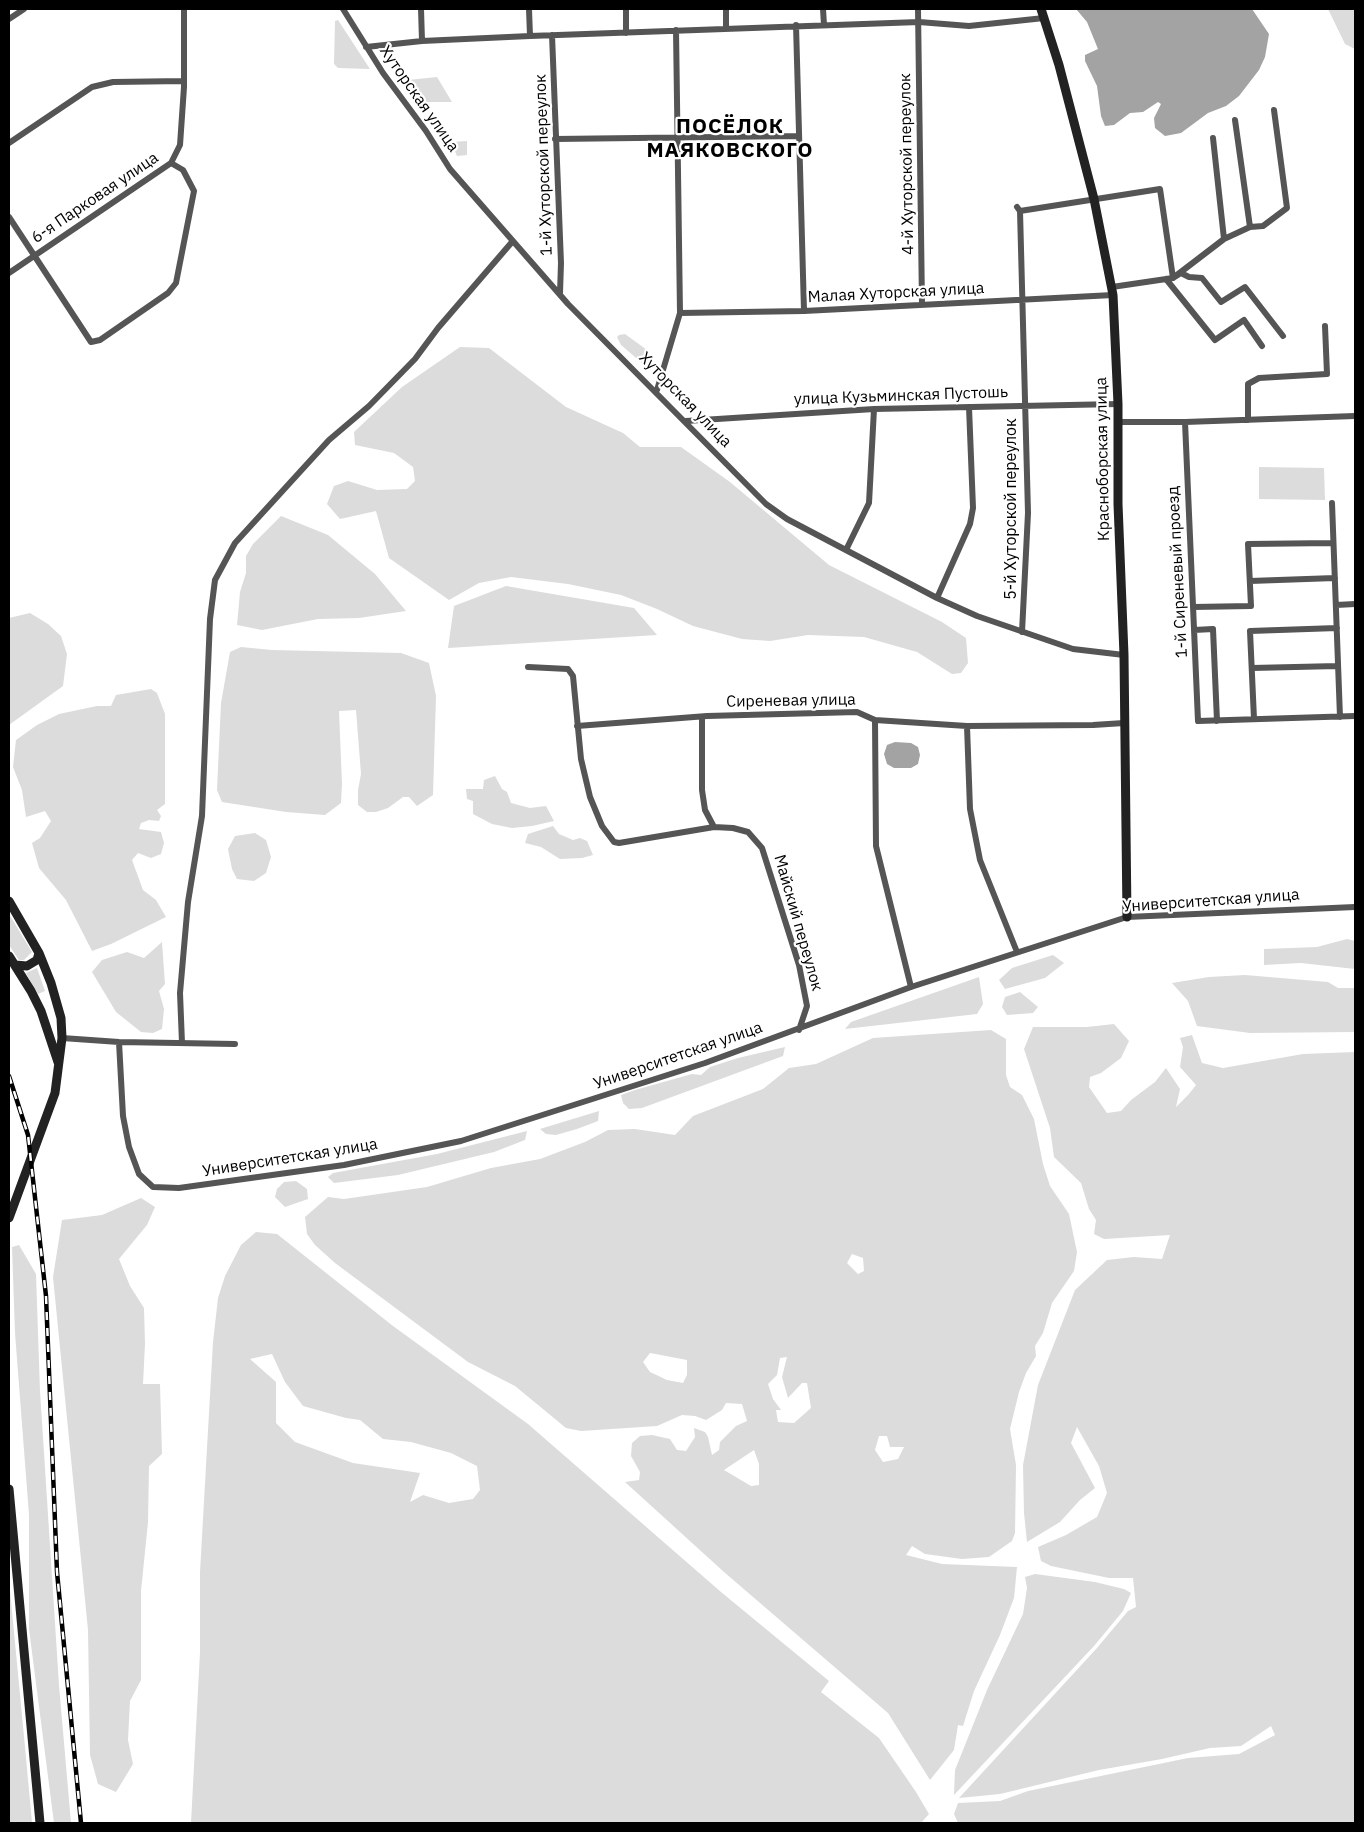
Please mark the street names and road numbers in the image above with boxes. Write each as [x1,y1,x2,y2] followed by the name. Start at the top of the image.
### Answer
[375,42,463,156] street label: Хуторская улица
[896,73,918,255] street label: 4-й Хуторской переулок
[531,74,557,256] street label: 1-й Хуторской переулок
[28,148,162,248] street label: 6-я Парковая улица
[807,279,985,307] street label: Малая Хуторская улица
[635,348,735,452] street label: Хуторская улица
[1092,377,1114,541] street label: Красноборская улица
[793,383,1009,409] street label: улица Кузьминская Пустошь
[1001,418,1021,600] street label: 5-й Хуторской переулок
[1164,486,1192,658] street label: 1-й Сиреневый проезд
[726,690,856,712] street label: Сиреневая улица
[769,853,827,993] street label: Майский переулок
[1122,885,1300,917] street label: Университетская улица
[591,1018,765,1094] street label: Университетская улица
[201,1135,379,1181] street label: Университетская улица

